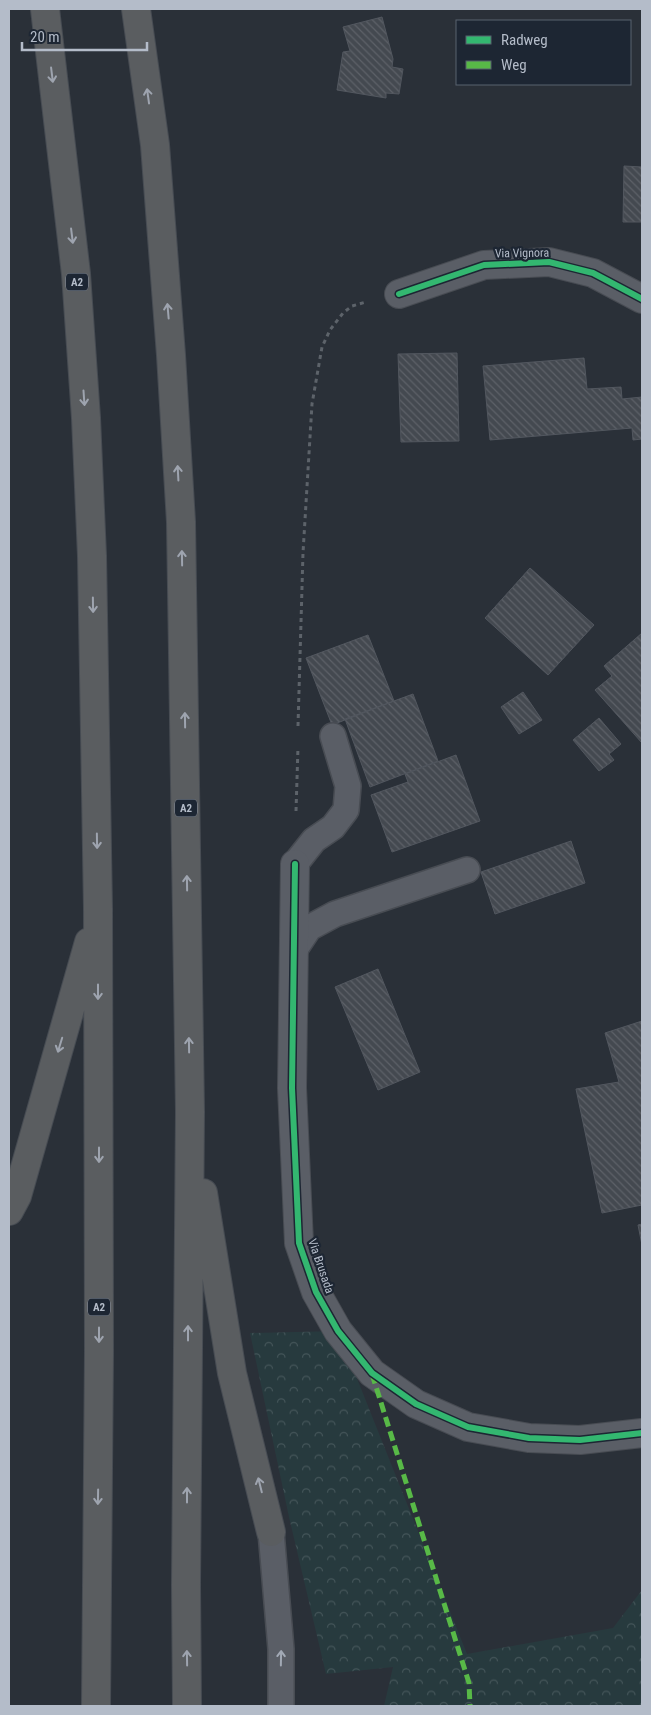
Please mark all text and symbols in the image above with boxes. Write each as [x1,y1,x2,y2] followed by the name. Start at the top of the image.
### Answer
[22,20,148,52] scale bar
[456,20,631,85] legend
[30,28,60,46] text: 20 m
[501,31,548,49] text: Radweg
[501,56,527,74] text: Weg
[47,66,57,82] one-way arrow
[143,89,153,105] one-way arrow
[67,228,77,244] one-way arrow
[495,246,550,260] street label: Via Vignora
[66,274,88,290] road number: A2
[163,303,173,319] one-way arrow
[80,390,89,406] one-way arrow
[174,465,183,481] one-way arrow
[177,550,187,566] one-way arrow
[88,596,98,613] one-way arrow
[180,712,190,728] one-way arrow
[175,800,197,816] road number: A2
[92,832,102,849] one-way arrow
[182,875,192,891] one-way arrow
[93,984,103,1000] one-way arrow
[54,1036,64,1052] one-way arrow
[184,1037,194,1054] one-way arrow
[94,1146,104,1163] one-way arrow
[305,1237,337,1295] street label: Via Brusada
[88,1298,110,1315] road number: A2
[183,1325,193,1341] one-way arrow
[94,1326,104,1343] one-way arrow
[255,1477,264,1493] one-way arrow
[182,1487,192,1504] one-way arrow
[93,1489,103,1505] one-way arrow
[182,1650,192,1666] one-way arrow
[276,1650,286,1666] one-way arrow

